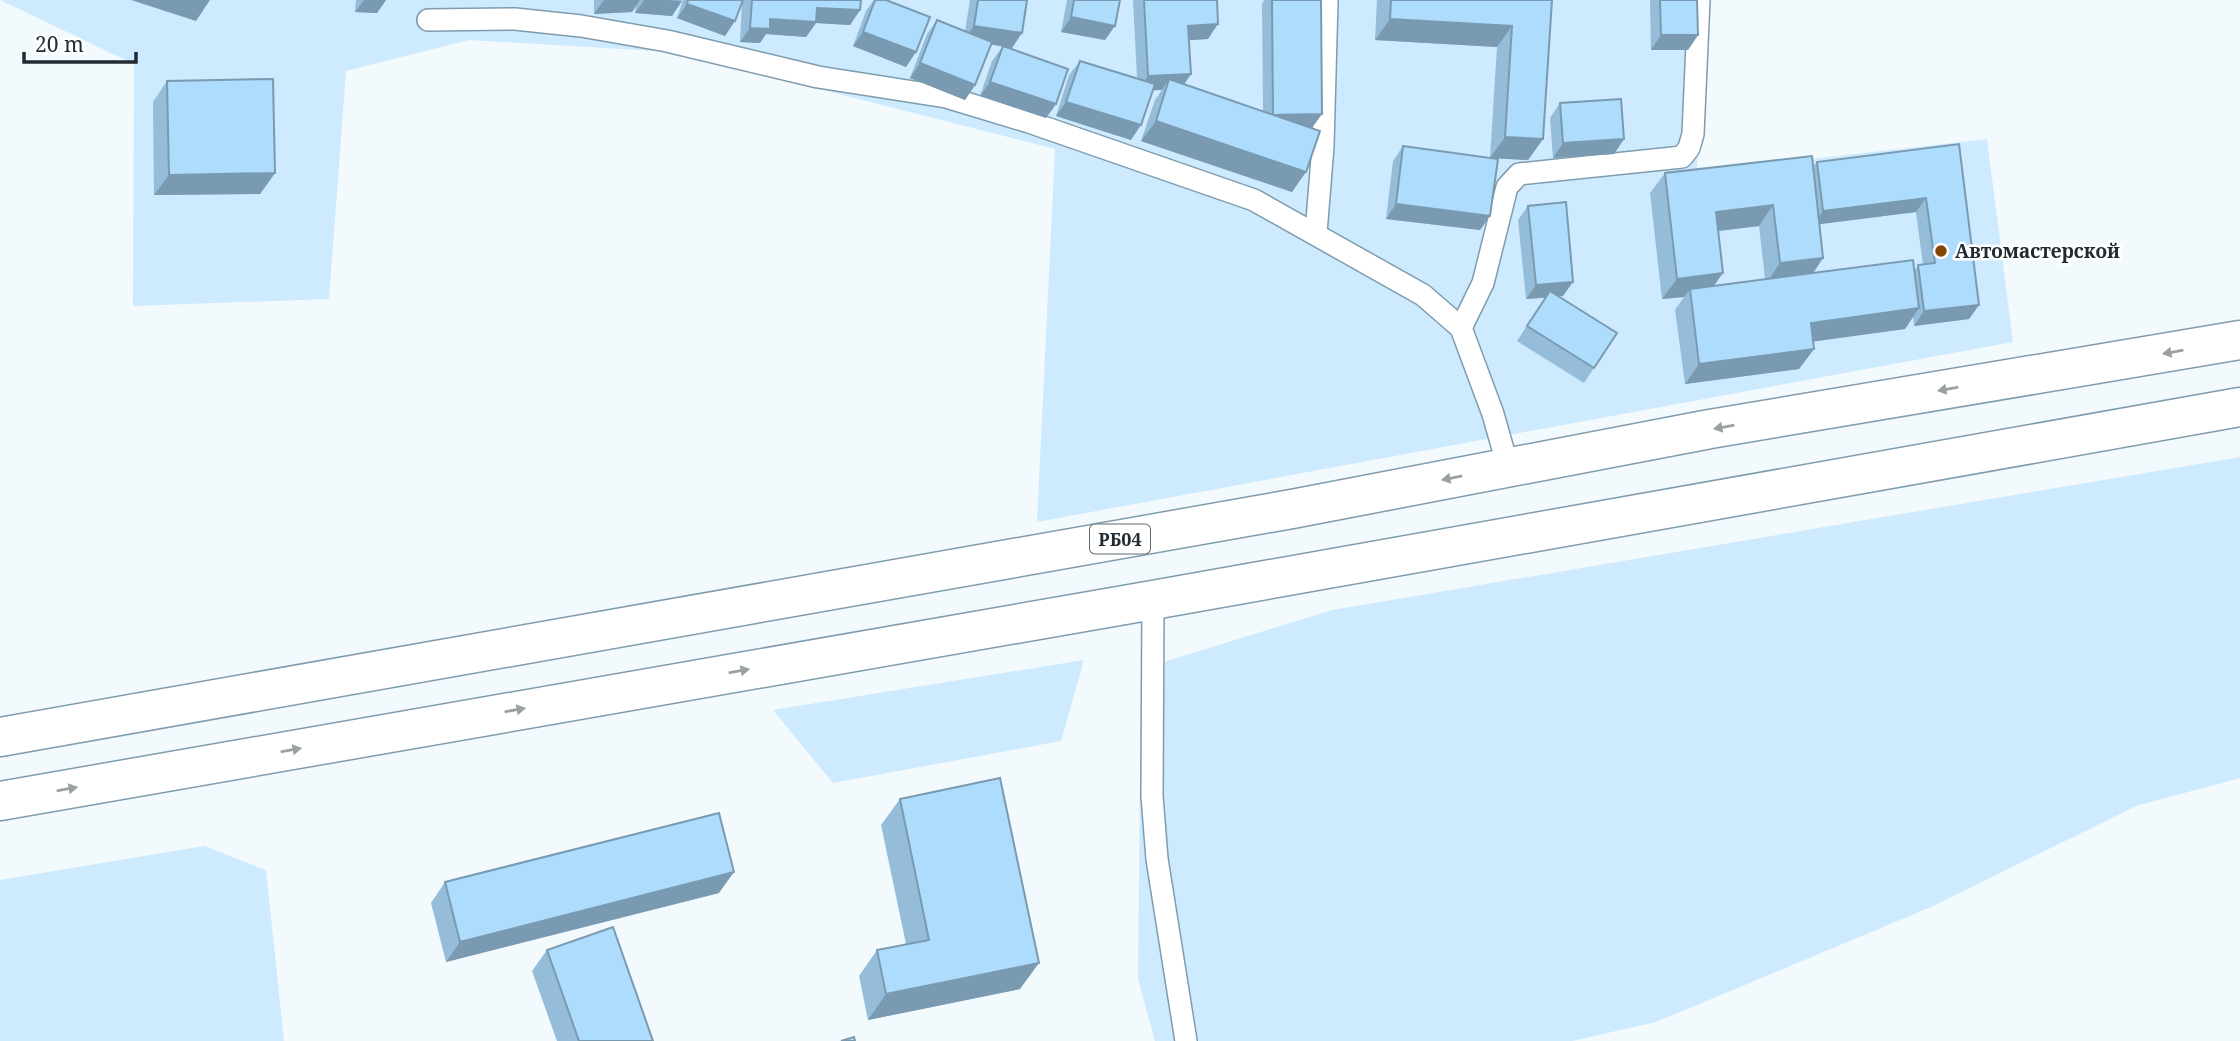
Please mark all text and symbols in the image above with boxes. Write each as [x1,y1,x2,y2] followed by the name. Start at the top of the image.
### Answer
[24,21,136,65] scale bar
[35,30,84,58] text: 20 m
[1955,238,2120,264] place label: Автомастерской
[1933,243,1949,259] marker: Автомастерской
[2162,347,2184,358] one-way arrow
[1937,384,1959,395] one-way arrow
[1713,422,1735,433] one-way arrow
[1441,472,1463,483] one-way arrow
[1090,524,1150,554] road number: РБ04
[729,665,751,676] one-way arrow
[504,705,526,716] one-way arrow
[281,744,303,755] one-way arrow
[56,783,78,794] one-way arrow

